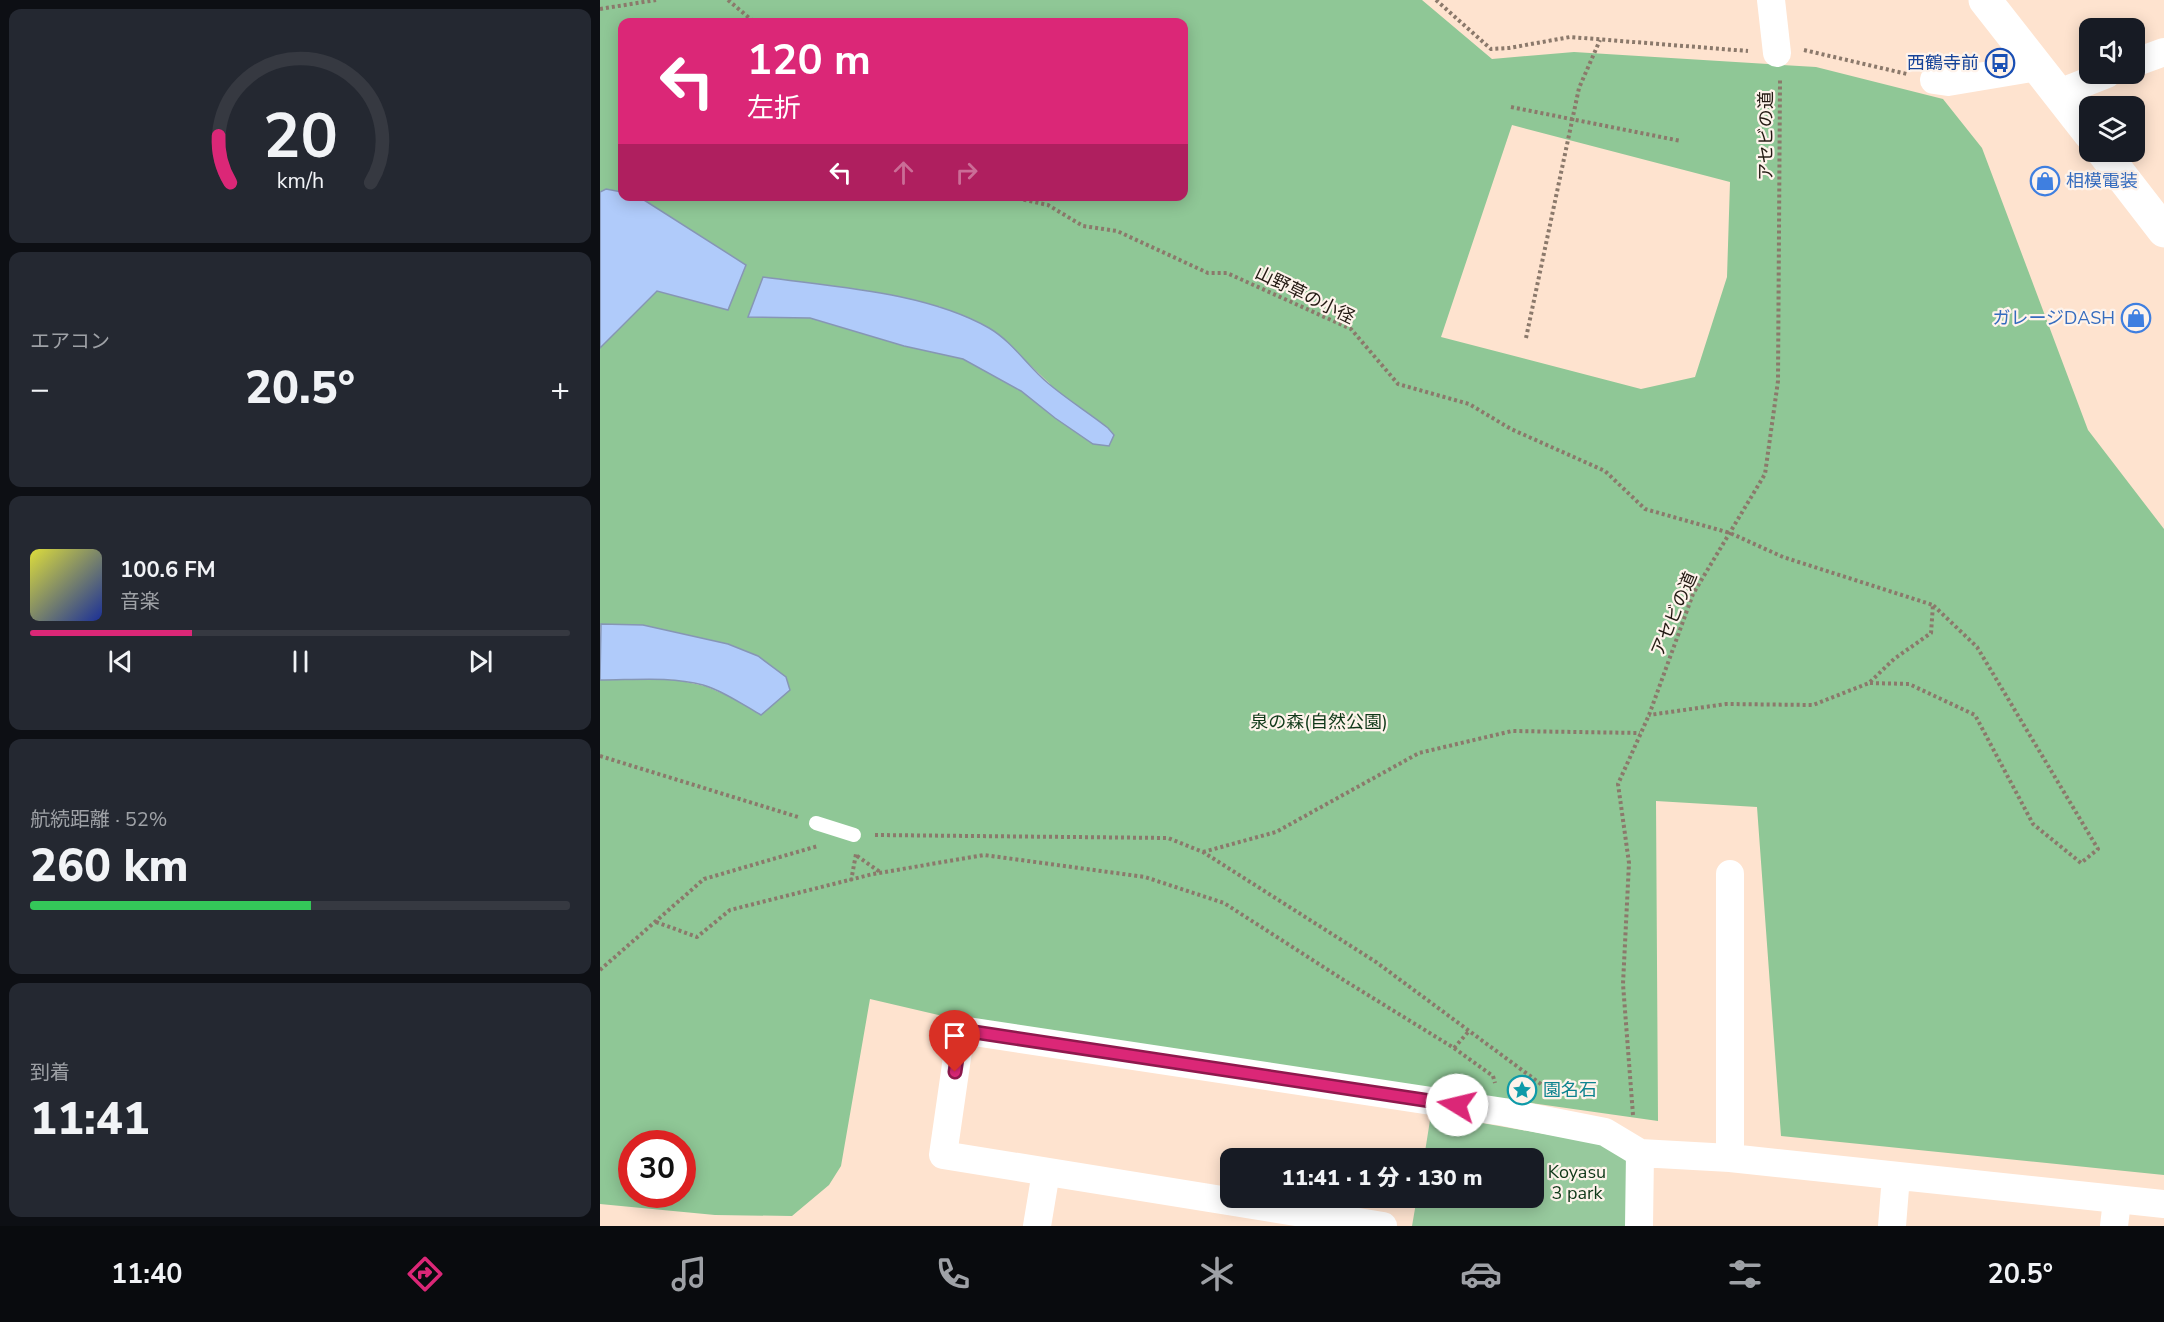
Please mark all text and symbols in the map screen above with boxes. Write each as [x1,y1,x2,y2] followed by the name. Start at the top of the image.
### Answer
[2079,18,2145,162] map controls
[2079,18,2145,84] button: sound
[747,32,871,89] text: 120 m
[648,42,726,120] icon: left
[1984,47,2016,79] bus stop icon: 西鶴寺前
[1907,51,1979,75] place label: 西鶴寺前
[747,90,801,127] text: 左折
[1754,91,1778,181] street label: アセビの道
[263,94,337,179] text: 20
[2079,96,2145,162] button: layers
[824,156,857,189] icon: left
[887,156,920,189] icon: ahead
[950,156,983,189] icon: right
[2029,165,2061,197] shop icon: 相模電装
[276,167,324,197] text: km/h
[2066,169,2138,193] place label: 相模電装
[1251,261,1359,329] street label: 山野草の小径
[2120,302,2152,334] shop icon: ガレージDASH
[1992,306,2115,330] place label: ガレージDASH
[30,328,110,355] text: エアコン
[245,358,355,419] text: 20.5°
[30,367,50,412] text: −
[550,367,570,412] text: +
[120,555,216,585] text: 100.6 FM
[1645,568,1703,660] street label: アセビの道
[120,588,160,615] text: 音楽
[104,645,137,678] icon: previous
[284,645,317,678] icon: pause
[464,645,497,678] icon: next
[1250,710,1388,734] park label: 泉の森(自然公園)
[30,806,167,833] text: 航続距離 · 52%
[30,836,189,897] text: 260 km
[929,1010,980,1072] pin
[938,1019,971,1052] icon: arrive
[30,1059,70,1086] text: 到着
[1425,1073,1489,1137] position arrow
[1506,1074,1538,1106] place icon: 園名石
[1543,1078,1597,1102] place label: 園名石
[30,1089,150,1150] text: 11:41
[618,1130,696,1208] speed limit sign: 30
[1548,1160,1606,1205] park label: Koyasu 3 park
[1281,1163,1483,1193] text: 11:41 · 1 分 · 130 m
[404,1253,446,1295] icon: directions
[668,1253,710,1295] icon: music
[932,1253,974,1295] icon: phone
[1196,1253,1238,1295] icon: climate
[1460,1253,1502,1295] icon: car
[1724,1253,1766,1295] icon: filters
[111,1256,182,1293] text: 11:40
[1987,1256,2053,1293] text: 20.5°

